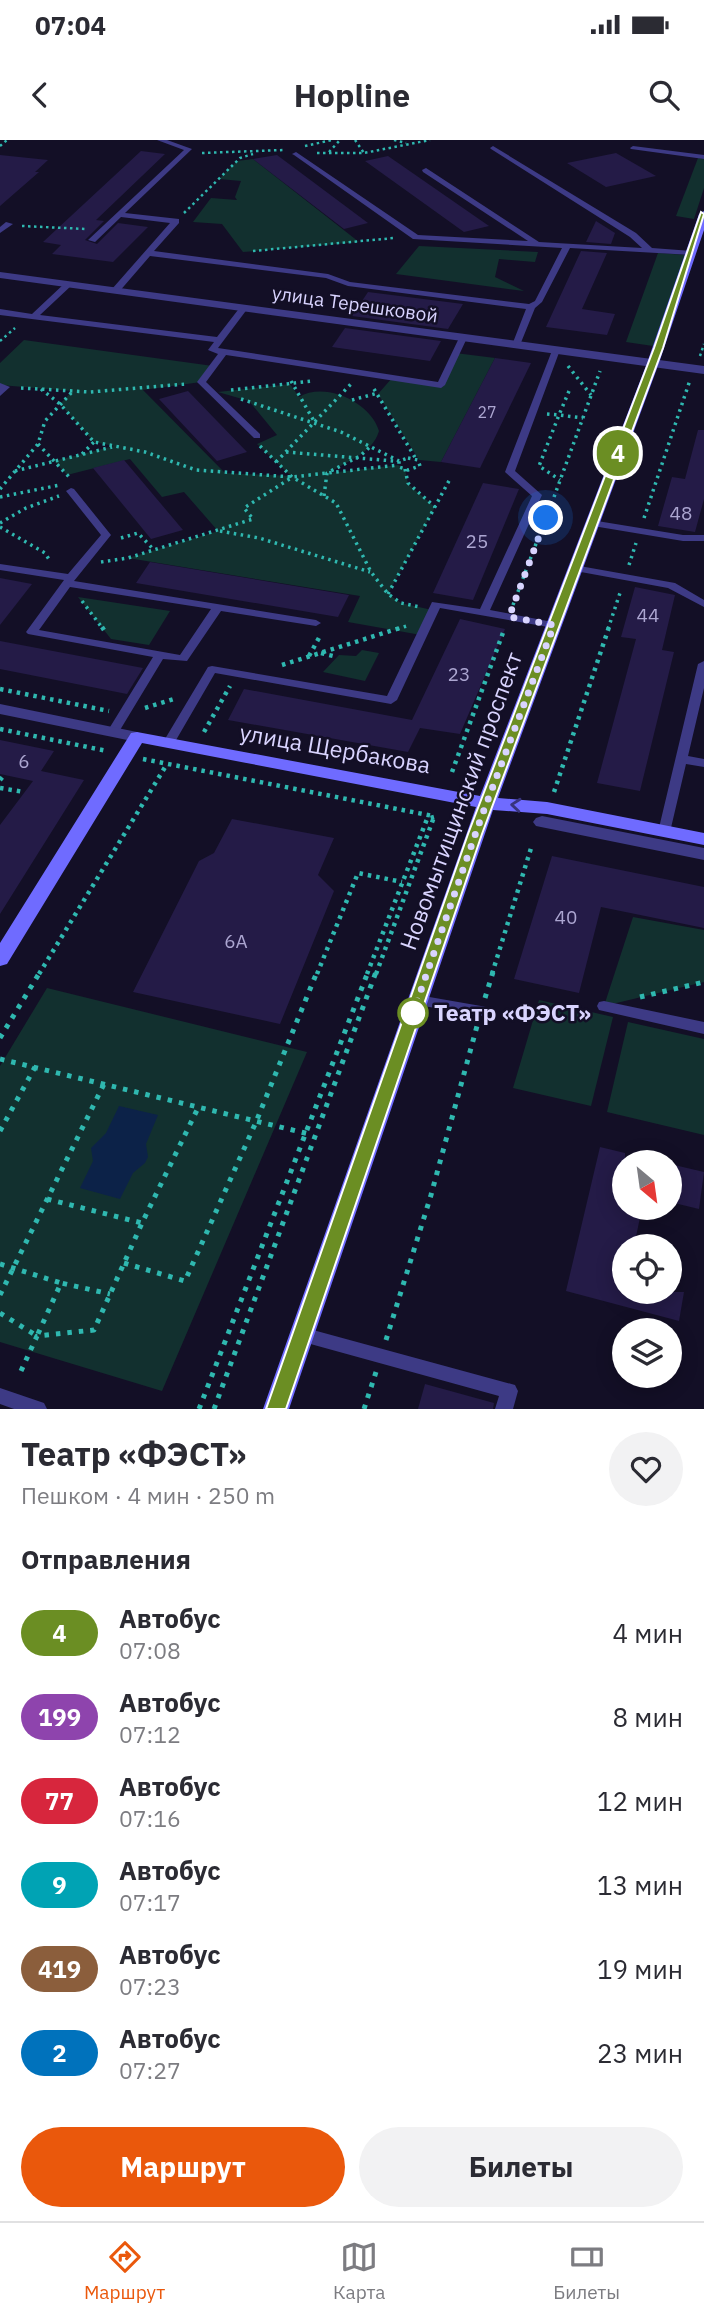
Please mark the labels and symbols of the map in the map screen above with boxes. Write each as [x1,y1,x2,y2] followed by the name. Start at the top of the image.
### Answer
[271,280,439,328] street label: улица Терешковой
[477,402,497,422] house number: 27
[595,430,641,476] line badge: 4
[528,500,563,535] your location
[670,501,692,525] house number: 48
[466,529,488,553] house number: 25
[637,603,659,627] house number: 44
[392,647,528,954] street label: Новомытищинский проспект
[448,662,470,686] house number: 23
[237,716,433,780] street label: улица Щербакова
[18,749,30,773] house number: 6
[511,798,522,813] one-way arrow
[555,905,577,929] house number: 40
[224,929,248,953] house number: 6А
[434,997,591,1027] place label: Театр «ФЭСТ»
[398,998,428,1028] marker: Театр «ФЭСТ»
[612,1150,682,1220] north arrow

